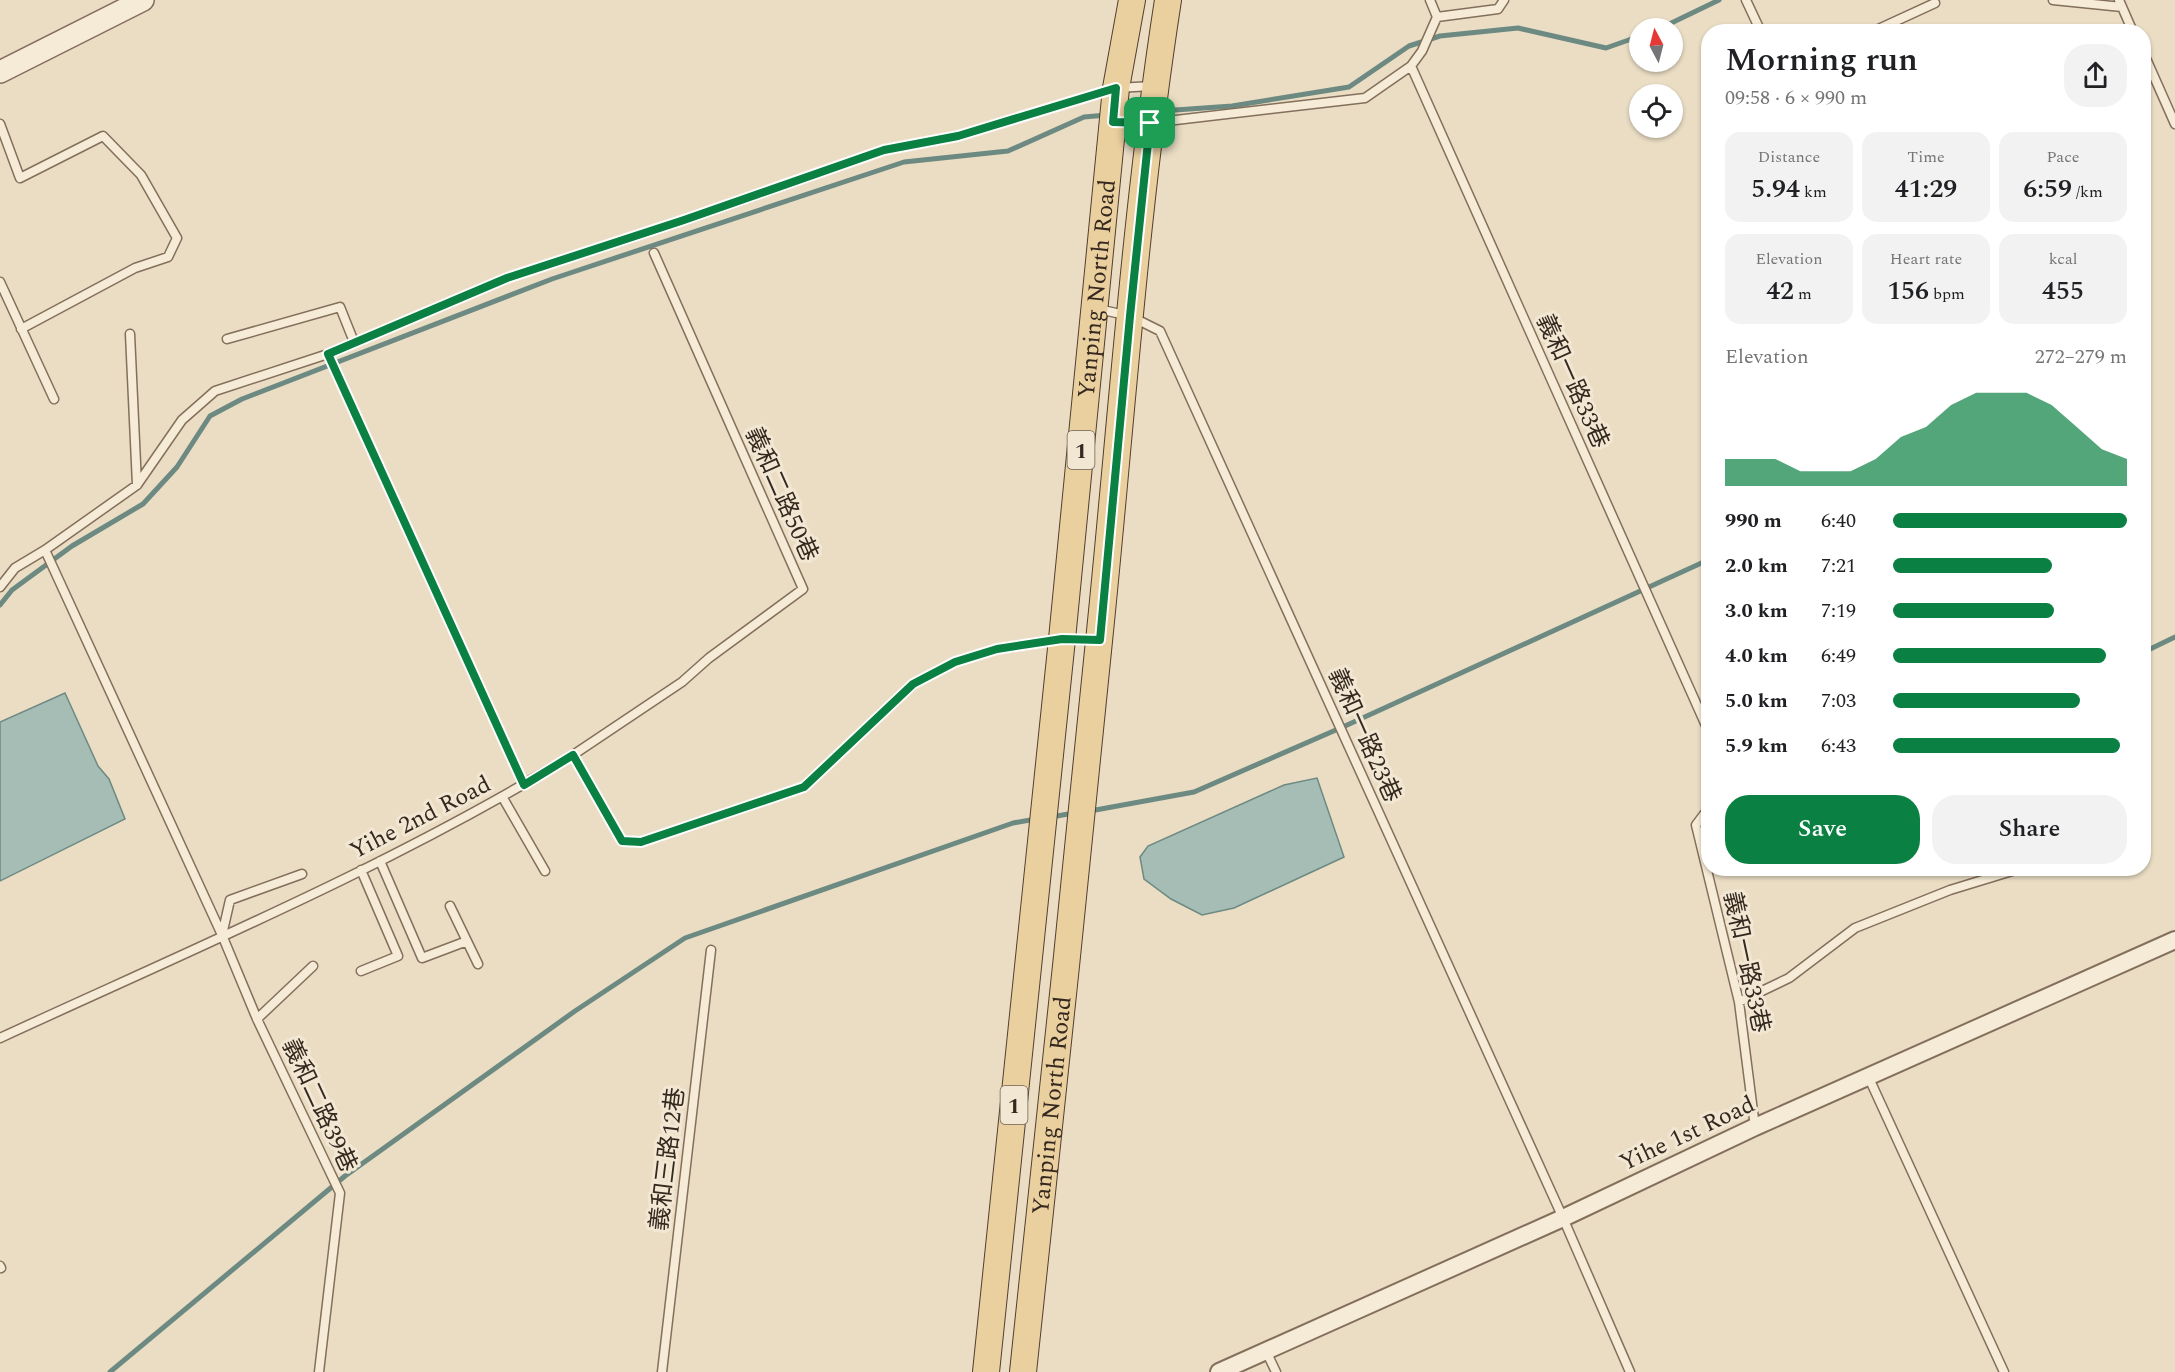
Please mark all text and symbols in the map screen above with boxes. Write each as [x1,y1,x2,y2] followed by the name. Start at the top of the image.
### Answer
[1629,18,1683,72] north arrow
[1629,18,1683,138] map controls
[1725,35,1918,85] text: Morning run
[2064,44,2127,107] button: share
[1725,83,1867,113] text: 09:58 · 6 × 990 m
[1629,84,1683,138] button: locate
[1124,97,1175,148] pin
[1133,106,1166,139] icon: arrive
[1758,145,1820,169] text: Distance
[1907,145,1945,169] text: Time
[2046,145,2080,169] text: Pace
[1751,169,1800,209] text: 5.94
[1895,169,1957,209] text: 41:29
[2023,169,2072,209] text: 6:59
[1069,178,1126,400] street label: Yanping North Road
[1800,180,1827,204] text: km
[2072,180,2103,204] text: /km
[1755,247,1823,271] text: Elevation
[1890,247,1962,271] text: Heart rate
[2049,247,2077,271] text: kcal
[1766,271,1794,311] text: 42
[1887,271,1929,311] text: 156
[2042,271,2084,311] text: 455
[1794,282,1812,306] text: m
[1929,282,1965,306] text: bpm
[1526,308,1618,455] street label: 義和一路33巷
[1725,342,1809,372] text: Elevation
[2035,342,2127,372] text: 272–279 m
[735,421,827,568] street label: 義和二路50巷
[1068,431,1094,469] road number: 1
[1725,506,1782,536] text: 990 m
[1821,506,1856,536] text: 6:40
[1725,551,1788,581] text: 2.0 km
[1821,551,1856,581] text: 7:21
[1725,596,1788,626] text: 3.0 km
[1821,596,1856,626] text: 7:19
[1725,641,1788,671] text: 4.0 km
[1821,641,1856,671] text: 6:49
[1318,662,1410,809] street label: 義和一路23巷
[1725,686,1788,716] text: 5.0 km
[1821,686,1856,716] text: 7:03
[1725,731,1788,761] text: 5.9 km
[1821,731,1856,761] text: 6:43
[343,767,498,869] street label: Yihe 2nd Road
[1725,795,1920,864] button: Save
[1932,795,2127,864] button: Share
[1713,888,1779,1036] street label: 義和一路33巷
[1023,994,1082,1217] street label: Yanping North Road
[272,1033,366,1178] street label: 義和二路39巷
[641,1085,695,1233] street label: 義和三路12巷
[1000,1086,1028,1124] road number: 1
[1614,1087,1761,1181] street label: Yihe 1st Road

